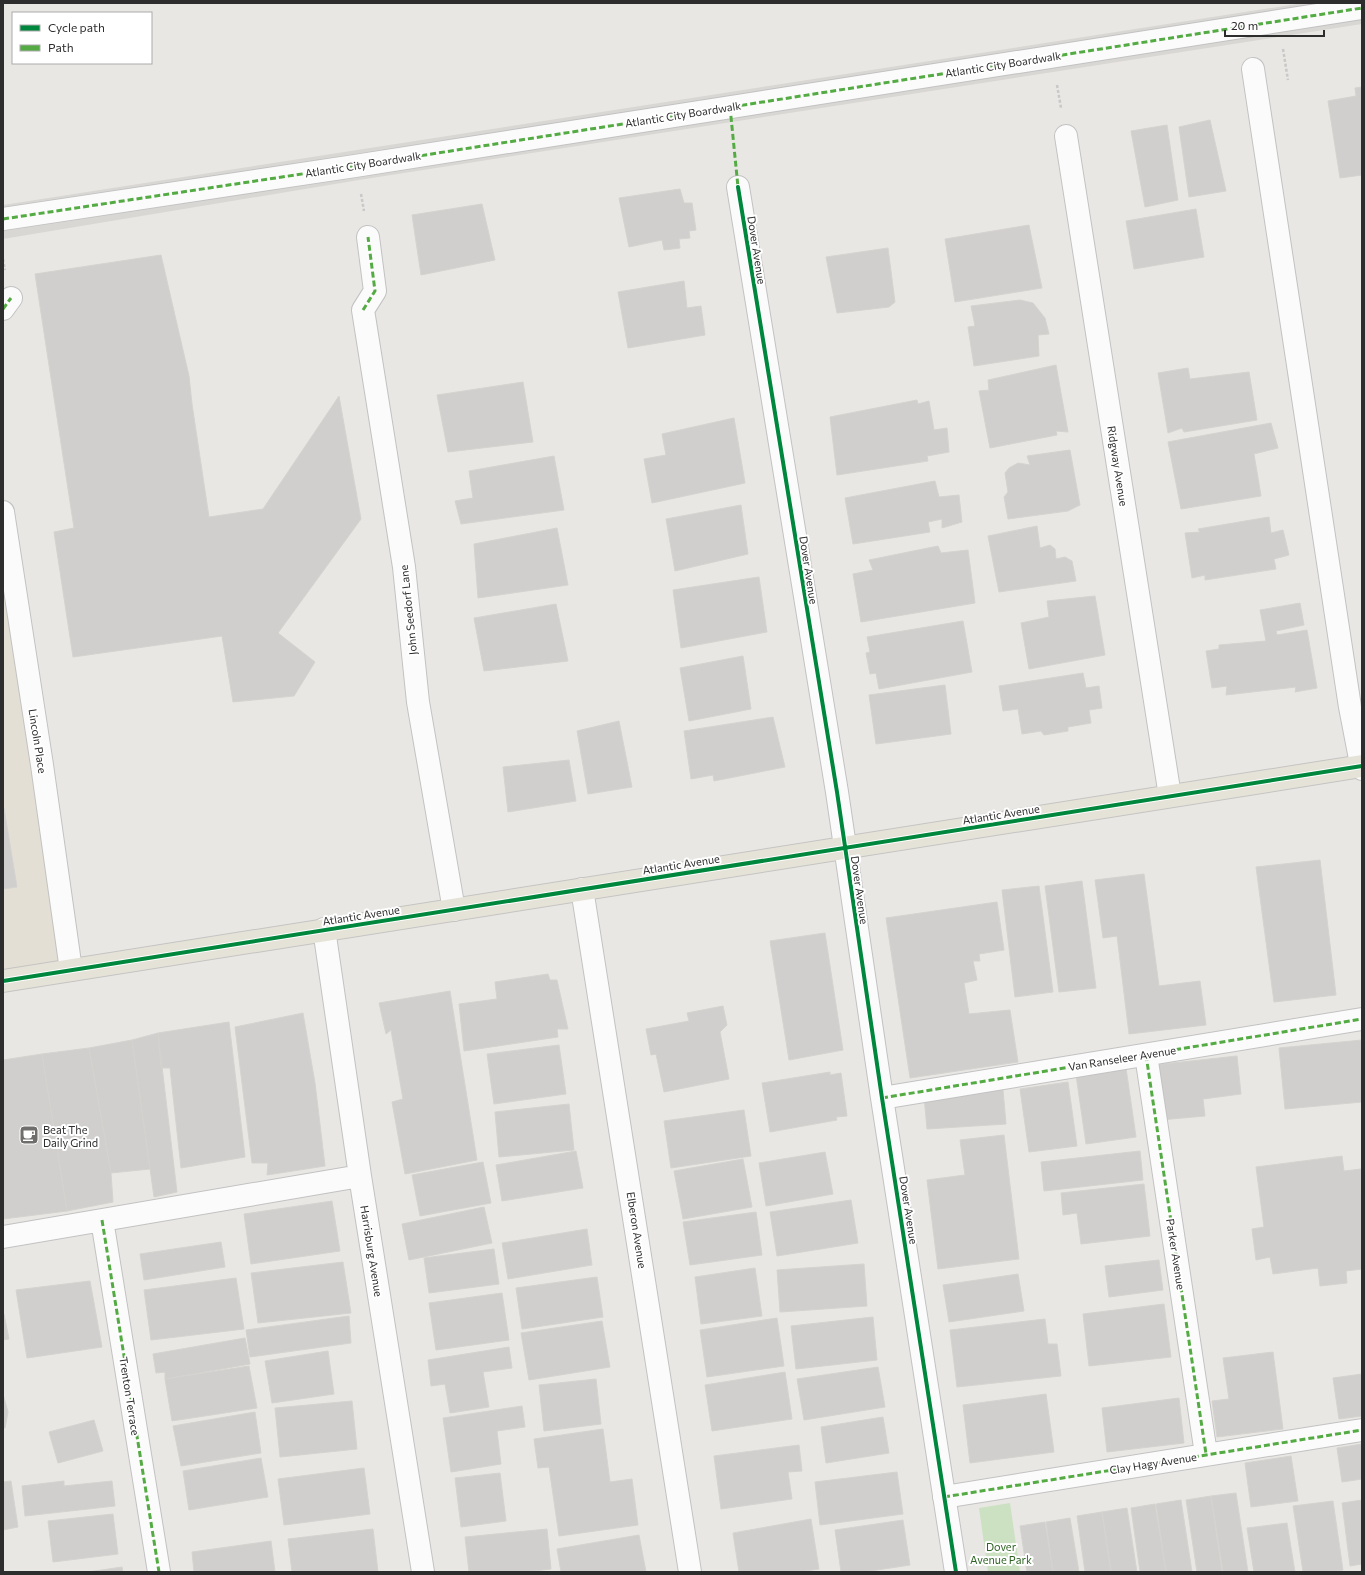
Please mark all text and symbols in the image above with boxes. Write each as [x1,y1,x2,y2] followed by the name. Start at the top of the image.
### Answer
[12,12,152,64] legend
[1225,12,1324,38] scale bar
[1231,18,1258,32] text: 20 m
[48,20,105,34] text: Cycle path
[48,40,74,54] text: Path
[944,48,1062,80] street label: Atlantic City Boardwalk
[624,98,742,130] street label: Atlantic City Boardwalk
[304,148,422,180] street label: Atlantic City Boardwalk
[745,215,769,285] street label: Dover Avenue
[1105,425,1131,507] street label: Ridgway Avenue
[797,535,821,605] street label: Dover Avenue
[397,564,420,656] street label: John Seedorf Lane
[26,708,50,774] street label: Lincoln Place
[961,801,1041,827] street label: Atlantic Avenue
[641,851,721,877] street label: Atlantic Avenue
[849,855,871,925] street label: Dover Avenue
[321,902,401,928] street label: Atlantic Avenue
[1067,1043,1177,1073] street label: Van Ranseleer Avenue
[43,1123,98,1149] place label: Beat The Daily Grind
[18,1124,40,1146] cafe icon: Beat The Daily Grind
[897,1175,921,1245] street label: Dover Avenue
[625,1191,650,1269] street label: Elberon Avenue
[358,1204,386,1298] street label: Harrisburg Avenue
[1164,1218,1188,1291] street label: Parker Avenue
[117,1356,143,1436] street label: Trenton Terrace
[1108,1450,1198,1476] street label: Clay Hagy Avenue
[970,1540,1032,1566] park label: Dover Avenue Park

